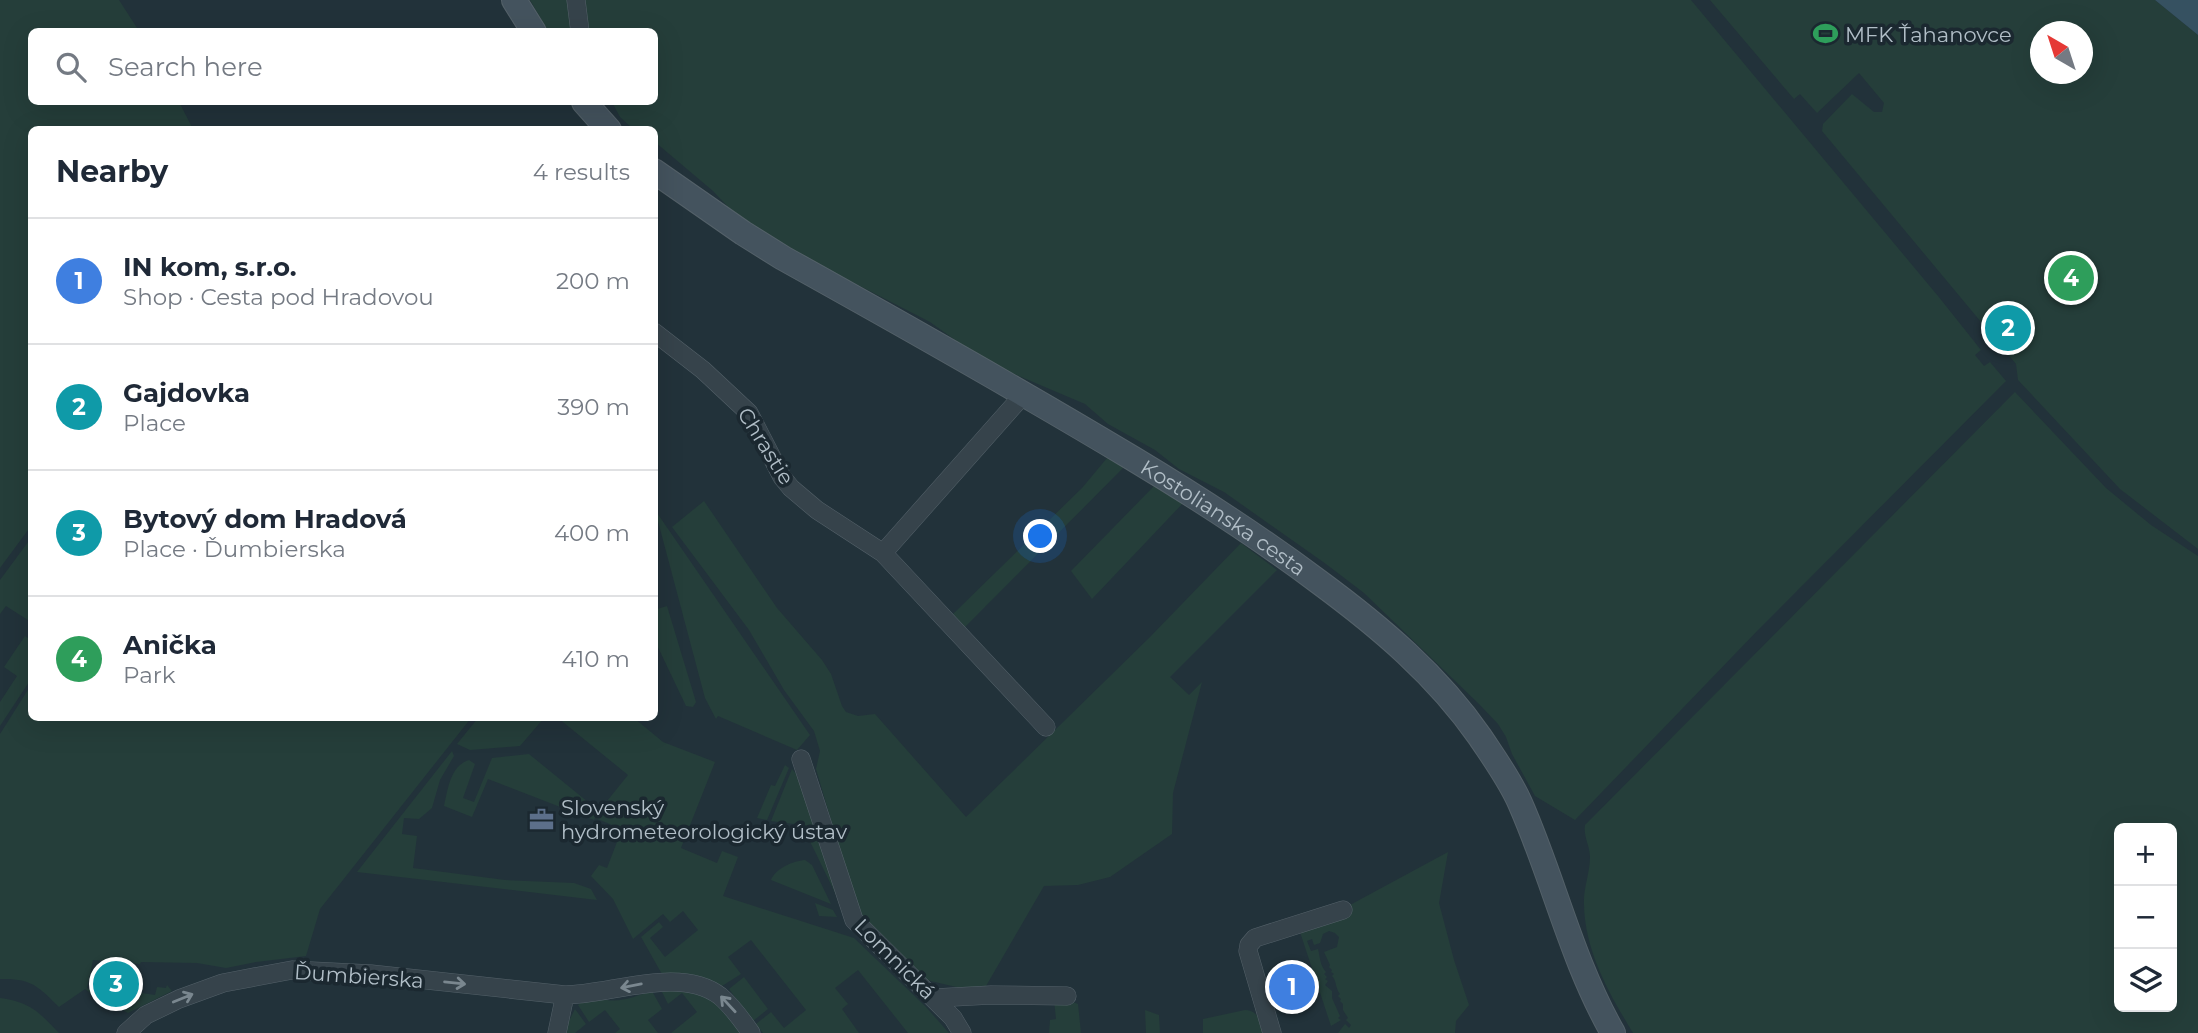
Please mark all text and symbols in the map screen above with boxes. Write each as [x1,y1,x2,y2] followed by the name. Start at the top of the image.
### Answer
[1811,20,1839,48] sports icon: MFK Ťahanovce
[2030,21,2093,84] north arrow
[1845,22,2012,47] place label: MFK Ťahanovce
[28,28,658,105] search box
[52,48,90,86] icon: search
[108,51,263,83] text: Search here
[56,153,168,190] text: Nearby
[533,158,630,186] text: 4 results
[123,251,297,283] text: IN kom, s.r.o.
[2048,252,2094,304] pin: 4
[74,267,84,295] text: 1
[556,267,630,295] text: 200 m
[123,283,434,311] text: Shop · Cesta pod Hradovou
[1985,302,2031,354] pin: 2
[123,377,250,409] text: Gajdovka
[72,393,86,421] text: 2
[557,393,630,421] text: 390 m
[733,403,799,489] street label: Chrastie
[123,409,186,437] text: Place
[1137,454,1311,581] street label: Kostolianska cesta
[123,503,407,535] text: Bytový dom Hradová
[72,519,86,547] text: 3
[554,519,630,547] text: 400 m
[1023,519,1057,553] your location
[123,535,346,563] text: Place · Ďumbierska
[123,629,217,661] text: Anička
[71,645,87,673] text: 4
[561,645,630,673] text: 410 m
[123,661,176,689] text: Park
[561,795,848,844] place label: Slovenský hydrometeorologický ústav
[527,805,555,833] office icon: Slovenský hydrometeorologický ústav
[2114,823,2177,1012] map controls
[2114,823,2177,886] button: +
[2114,886,2177,949] button: −
[849,913,941,1005] street label: Lomnická
[2114,949,2177,1012] button: layers
[93,958,139,1010] pin: 3
[293,959,425,993] street label: Ďumbierska
[1269,961,1315,1013] pin: 1
[443,977,466,990] one-way arrow
[620,980,643,993] one-way arrow
[172,991,194,1004] one-way arrow
[719,996,736,1013] one-way arrow

